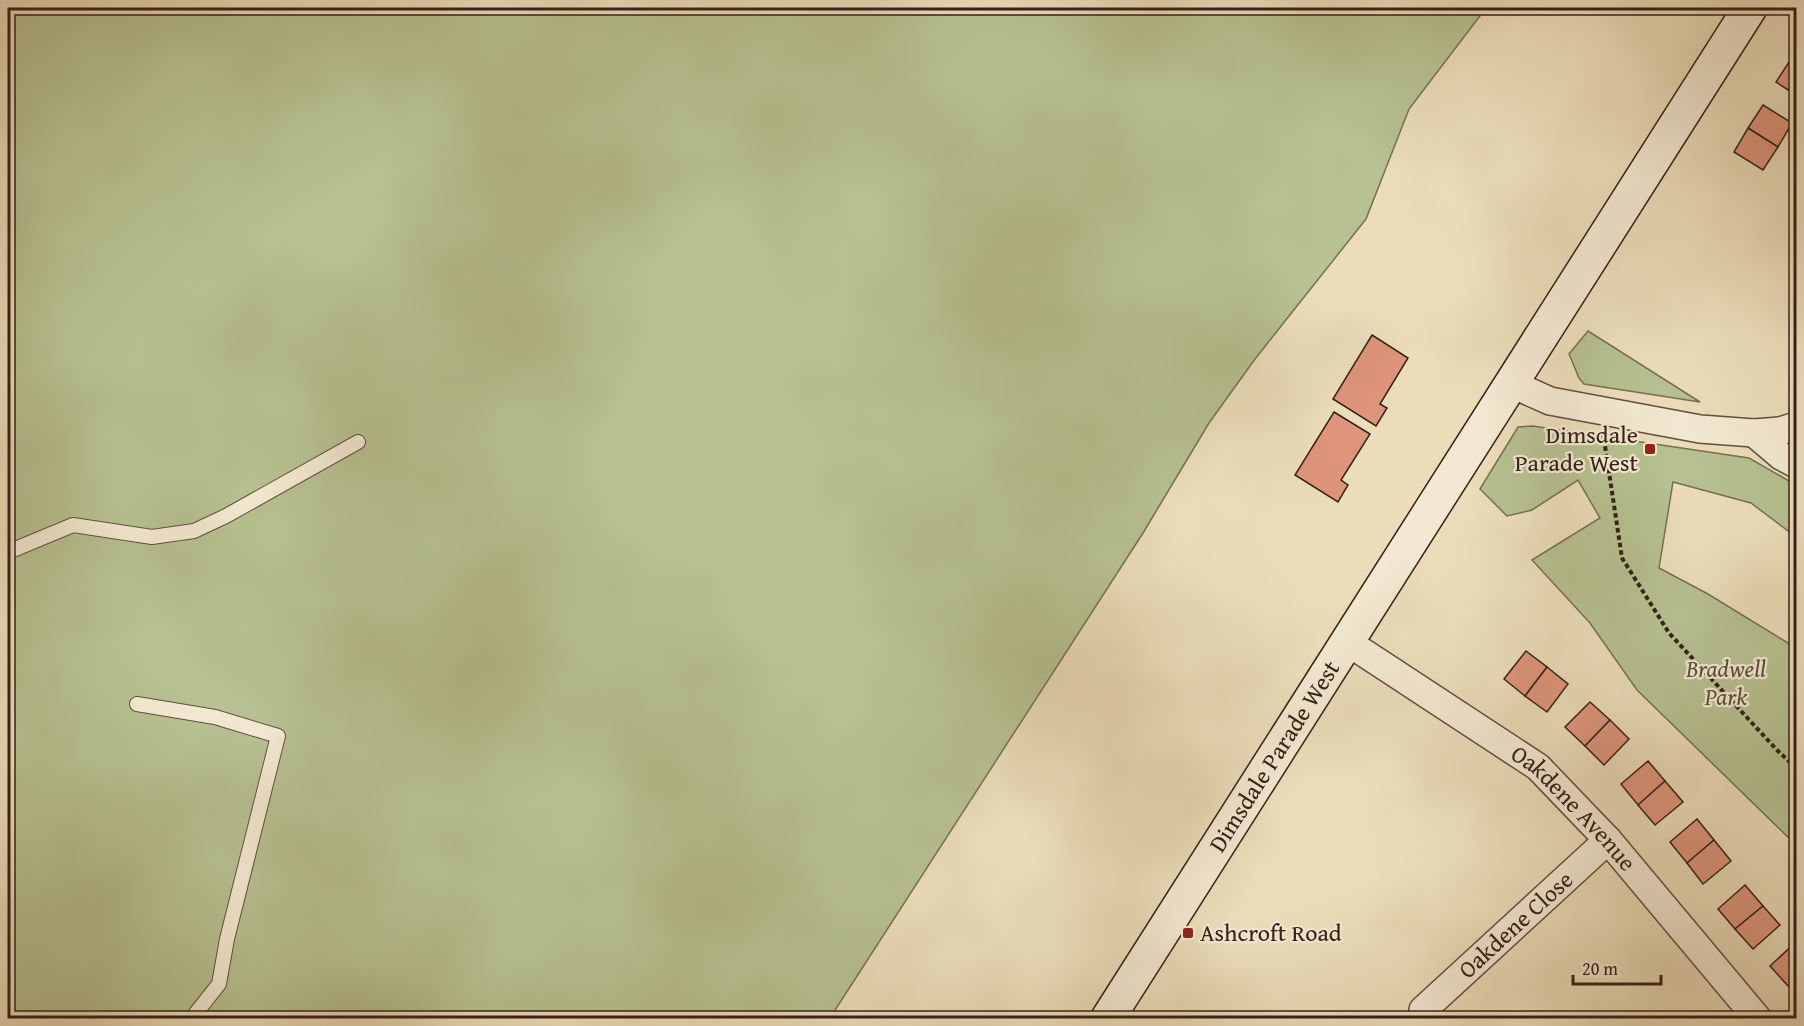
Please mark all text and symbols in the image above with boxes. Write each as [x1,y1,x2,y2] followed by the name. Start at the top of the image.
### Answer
[1515,417,1639,480] place label: Dimsdale Parade West
[1643,442,1657,456] marker: Dimsdale Parade West
[1685,651,1766,714] park label: Bradwell Park
[1200,653,1348,859] street label: Dimsdale Parade West
[1504,736,1645,878] street label: Oakdene Avenue
[1450,862,1581,986] street label: Oakdene Close
[1200,915,1342,950] place label: Ashcroft Road
[1181,926,1195,940] marker: Ashcroft Road
[1573,948,1662,986] scale bar
[1582,955,1618,982] text: 20 m

